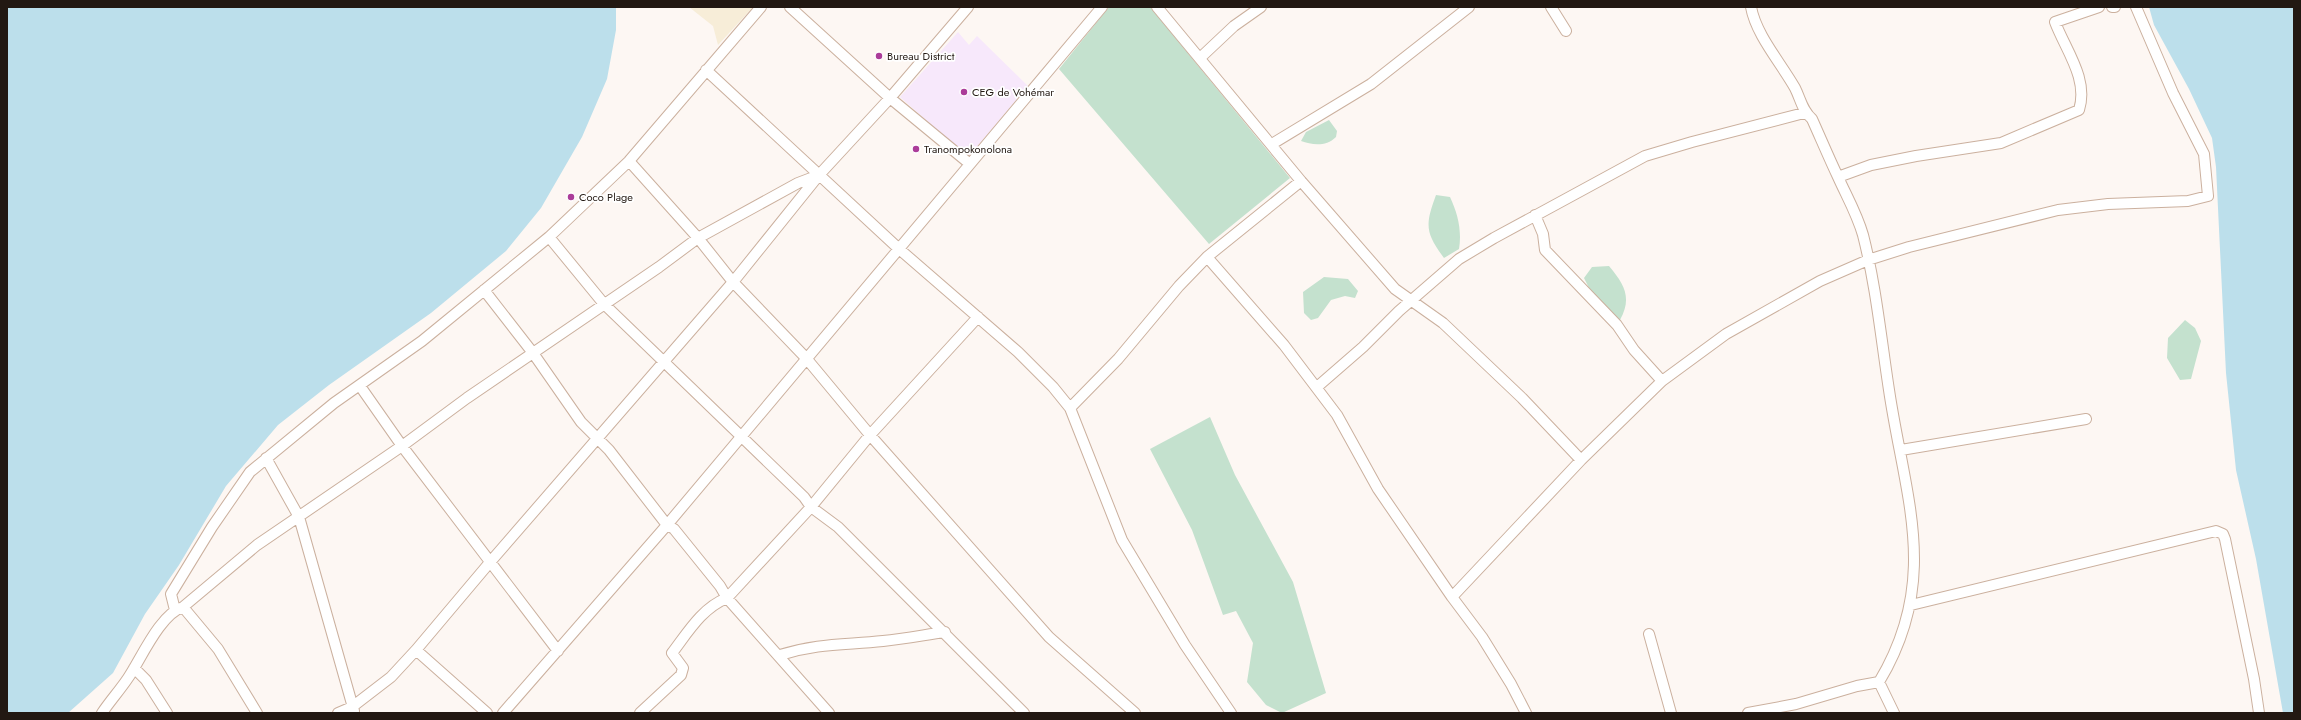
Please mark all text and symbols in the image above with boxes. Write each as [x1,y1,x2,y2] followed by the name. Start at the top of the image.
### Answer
[887,48,955,64] place label: Bureau District
[874,51,884,61] marker: Bureau District
[972,84,1054,100] place label: CEG de Vohémar
[959,87,969,97] marker: CEG de Vohémar
[924,141,1012,157] place label: Tranompokonolona
[911,144,921,154] marker: Tranompokonolona
[579,189,633,205] place label: Coco Plage
[566,192,576,202] marker: Coco Plage

